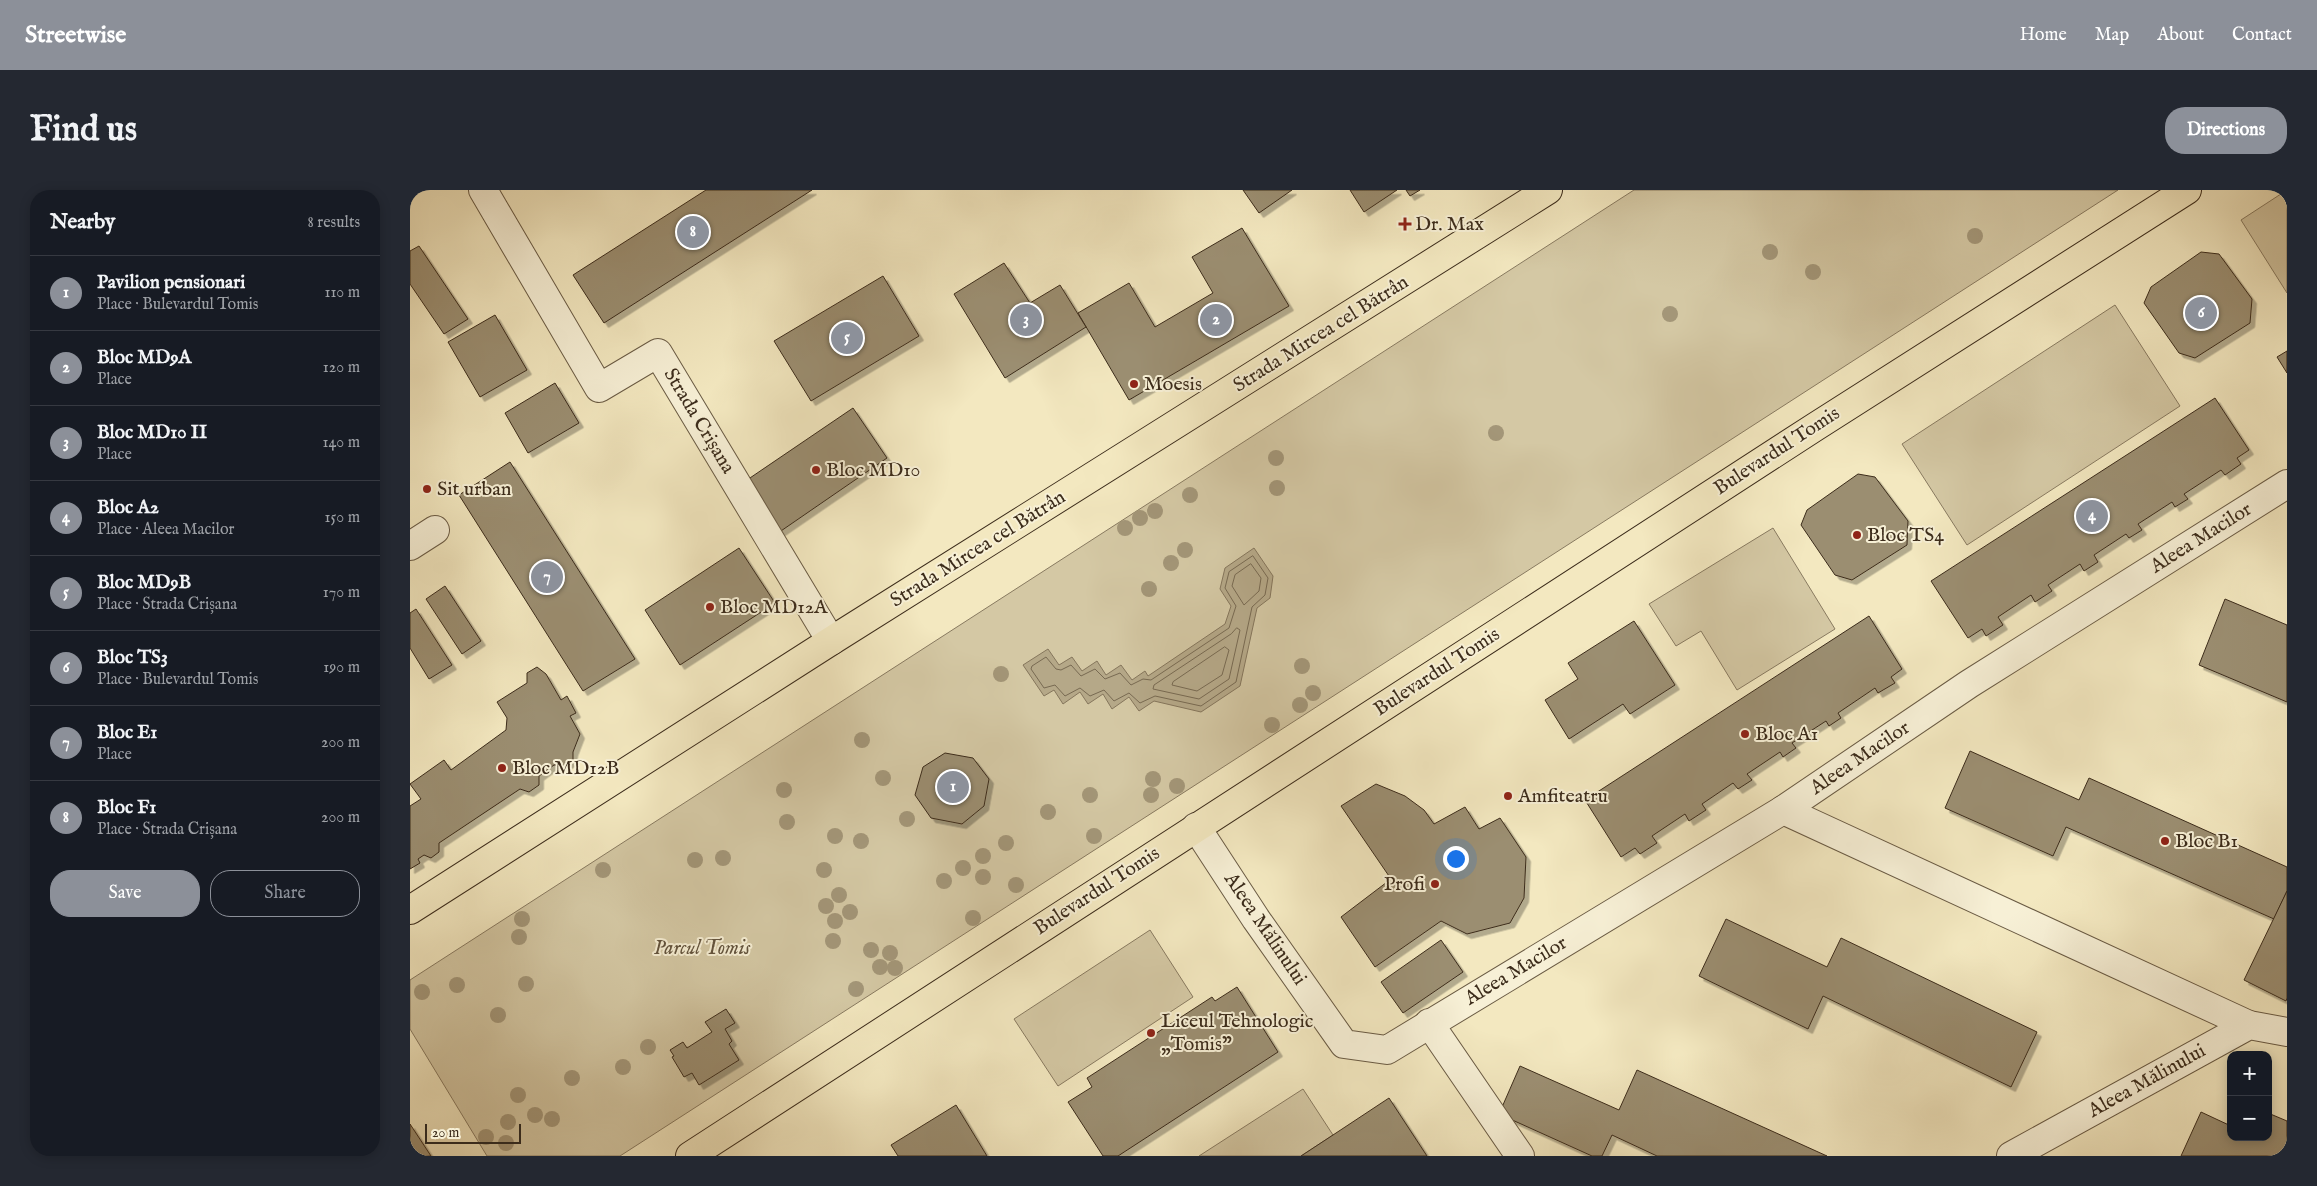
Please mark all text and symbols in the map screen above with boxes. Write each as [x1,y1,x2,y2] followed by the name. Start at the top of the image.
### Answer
[25,20,126,51] text: Streetwise
[2020,24,2067,47] text: Home
[2095,24,2129,47] text: Map
[2157,24,2204,47] text: About
[2232,24,2292,47] text: Contact
[2165,107,2287,154] button: Directions
[30,108,137,153] text: Find us
[50,209,115,236] text: Nearby
[1415,212,1484,237] place label: Dr. Max
[308,213,360,233] text: 8 results
[677,213,709,251] pin: 8
[1399,218,1411,230] marker: Dr. Max
[1229,270,1414,398] street label: Strada Mircea cel Bătrân
[97,271,245,295] text: Pavilion pensionari
[63,283,69,303] text: 1
[324,283,360,303] text: 110 m
[2185,294,2217,332] pin: 6
[97,295,258,315] text: Place · Bulevardul Tomis
[1010,301,1042,339] pin: 3
[1200,301,1232,339] pin: 2
[831,319,863,357] pin: 5
[97,346,191,370] text: Bloc MD9A
[62,358,70,378] text: 2
[323,358,360,378] text: 120 m
[658,364,740,479] street label: Strada Crișana
[97,370,132,390] text: Place
[1144,372,1202,397] place label: Moesis
[1128,378,1140,390] marker: Moesis
[1709,401,1845,501] street label: Bulevardul Tomis
[97,421,207,445] text: Bloc MD10 II
[63,433,69,453] text: 3
[322,433,360,453] text: 140 m
[97,445,132,465] text: Place
[826,458,920,483] place label: Bloc MD10
[810,464,822,476] marker: Bloc MD10
[437,477,512,502] place label: Sit urban
[421,483,433,495] marker: Sit urban
[886,485,1071,613] street label: Strada Mircea cel Bătrân
[97,496,159,520] text: Bloc A2
[2076,497,2108,535] pin: 4
[2145,497,2257,580] street label: Aleea Macilor
[62,508,70,528] text: 4
[325,508,360,528] text: 150 m
[97,520,234,540] text: Place · Aleea Macilor
[1867,523,1944,548] place label: Bloc TS4
[1851,529,1863,541] marker: Bloc TS4
[531,558,563,596] pin: 7
[97,571,191,595] text: Bloc MD9B
[63,583,69,603] text: 5
[323,583,360,603] text: 170 m
[97,595,237,615] text: Place · Strada Crișana
[720,595,828,620] place label: Bloc MD12A
[704,601,716,613] marker: Bloc MD12A
[1369,622,1505,722] street label: Bulevardul Tomis
[97,646,168,670] text: Bloc TS3
[63,658,69,678] text: 6
[323,658,360,678] text: 190 m
[97,670,258,690] text: Place · Bulevardul Tomis
[1804,715,1915,801] street label: Aleea Macilor
[97,721,157,745] text: Bloc E1
[1755,722,1818,747] place label: Bloc A1
[1739,728,1751,740] marker: Bloc A1
[62,733,70,753] text: 7
[321,733,360,753] text: 200 m
[97,745,132,765] text: Place
[512,756,619,781] place label: Bloc MD12B
[496,762,508,774] marker: Bloc MD12B
[937,768,969,806] pin: 1
[1517,784,1608,809] place label: Amfiteatru
[1502,790,1514,802] marker: Amfiteatru
[97,796,156,820] text: Bloc F1
[63,808,69,828] text: 8
[321,808,360,828] text: 200 m
[97,820,237,840] text: Place · Strada Crișana
[2175,829,2238,854] place label: Bloc B1
[2159,835,2171,847] marker: Bloc B1
[1029,841,1165,941] street label: Bulevardul Tomis
[1443,846,1469,872] your location
[1218,867,1312,990] street label: Aleea Mălinului
[50,870,200,917] button: Save
[210,870,360,917] button: Share
[1384,872,1425,897] place label: Profi
[1429,878,1441,890] marker: Profi
[1459,930,1572,1012] street label: Aleea Macilor
[654,936,751,961] park label: Parcul Tomis
[1161,1009,1313,1057] place label: Liceul Tehnologic „Tomis”
[1145,1027,1157,1039] marker: Liceul Tehnologic „Tomis”
[2083,1038,2210,1124] street label: Aleea Mălinului
[2227,1051,2272,1141] map controls
[2227,1051,2272,1096] button: +
[2227,1096,2272,1141] button: −
[425,1121,521,1144] scale bar
[432,1124,459,1142] text: 20 m

